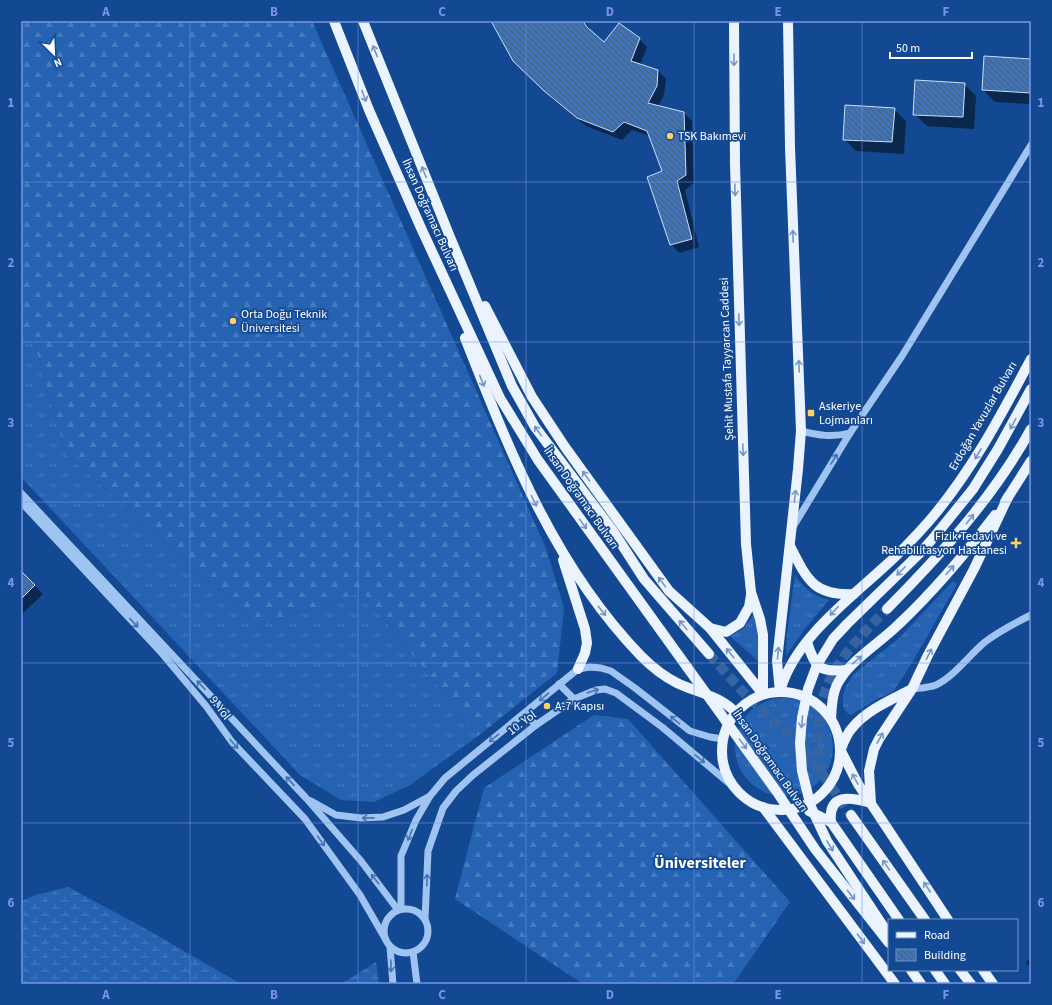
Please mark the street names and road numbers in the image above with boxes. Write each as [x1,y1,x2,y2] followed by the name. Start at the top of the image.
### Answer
[398,156,462,274] street label: İhsan Doğramacı Bulvarı
[716,277,738,441] street label: Şehit Mustafa Tayyarcan Caddesi
[945,358,1021,474] street label: Erdoğan Yavuzlar Bulvarı
[539,443,623,553] street label: İhsan Doğramacı Bulvarı
[205,692,235,724] street label: 9. Yol
[728,706,812,816] street label: İhsan Doğramacı Bulvarı
[504,707,540,739] street label: 10. Yol

